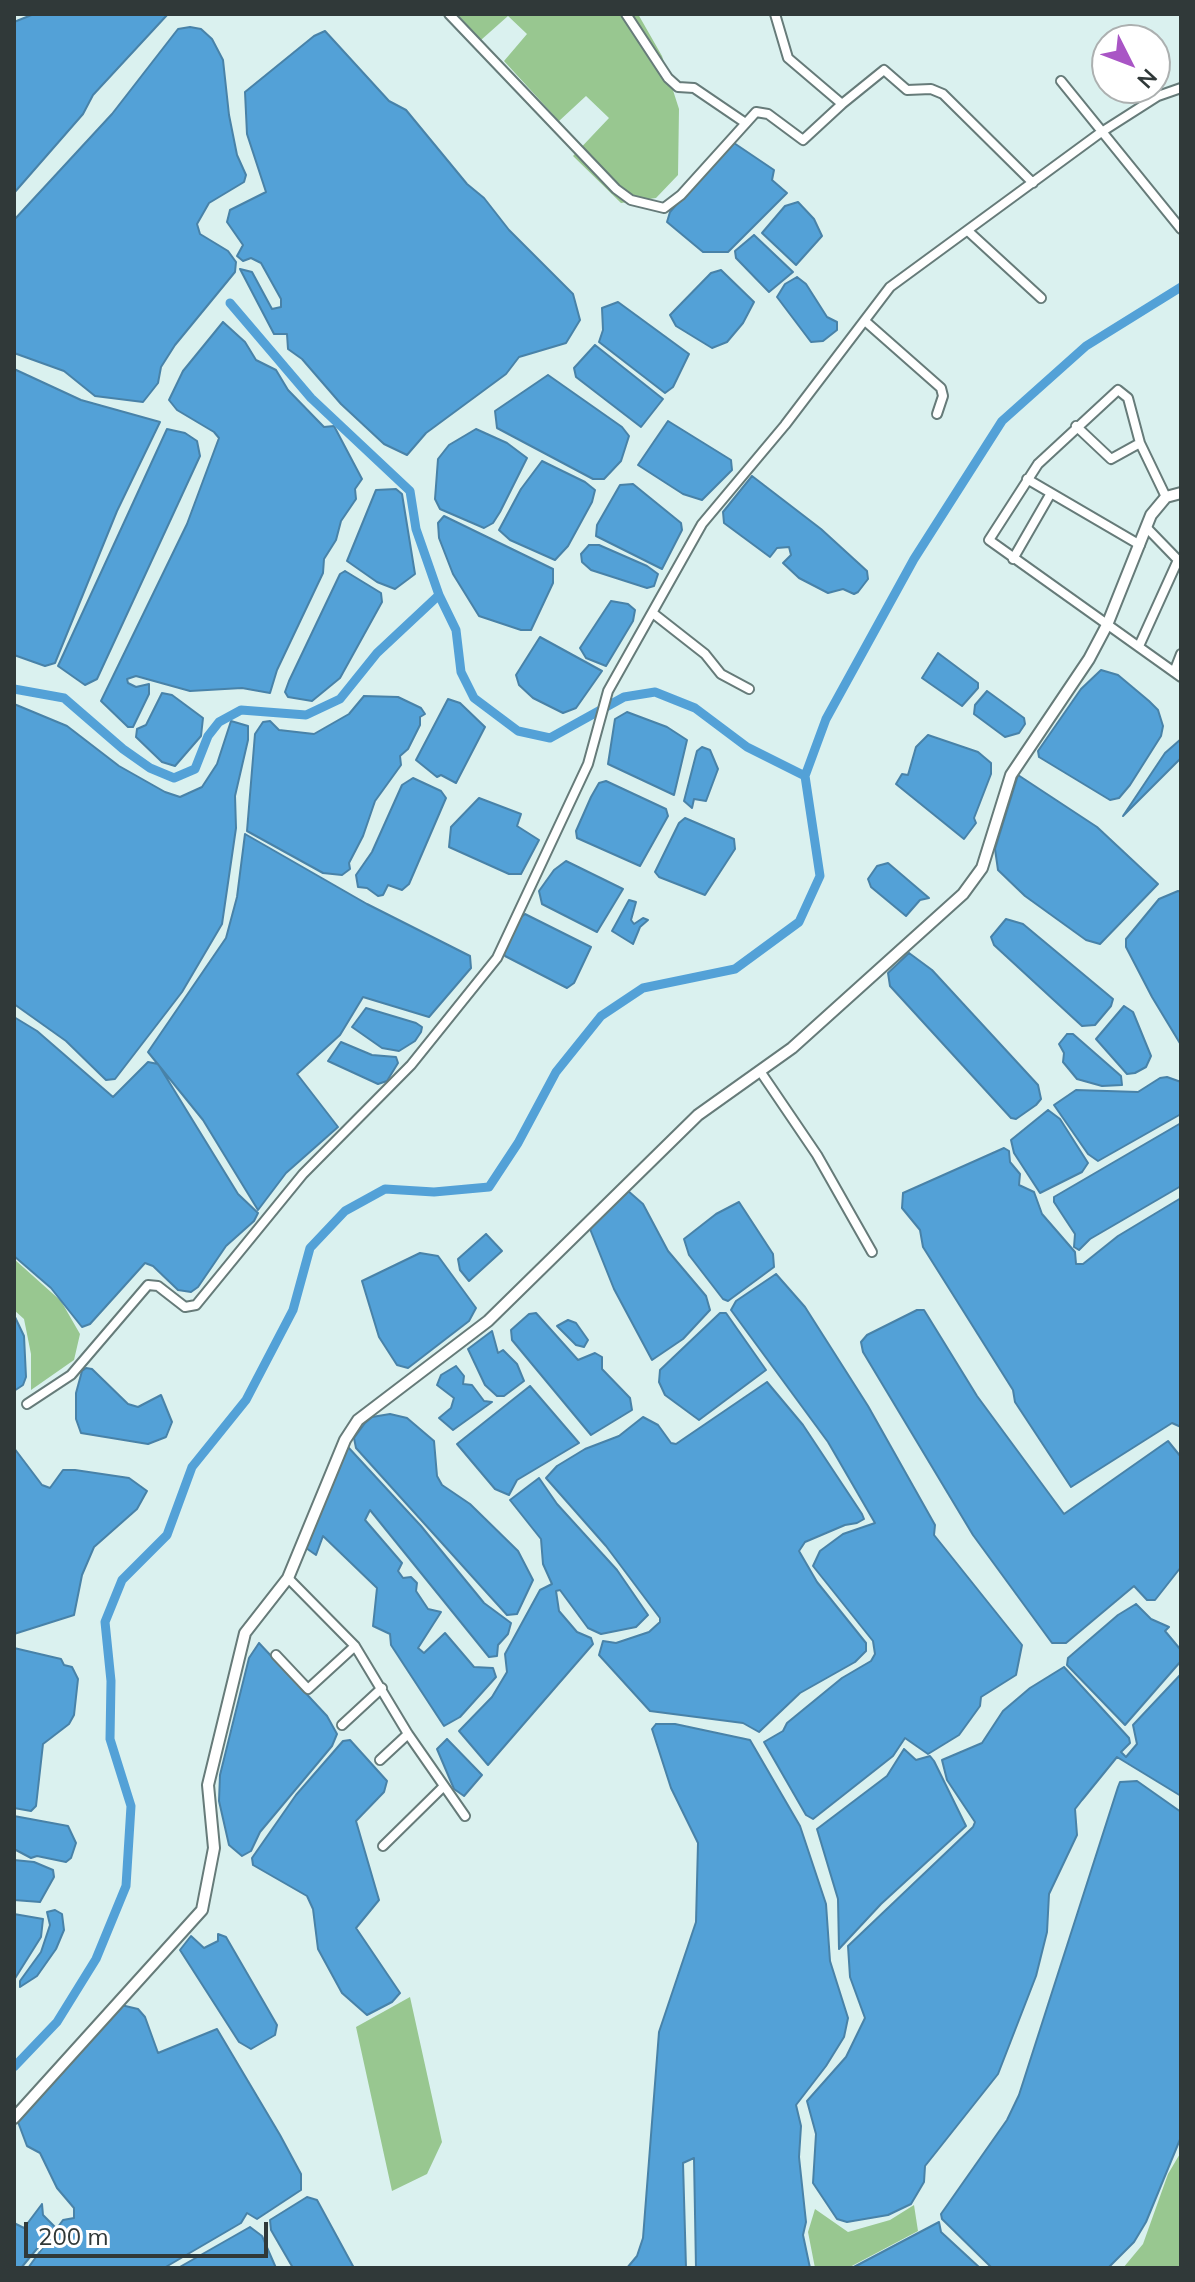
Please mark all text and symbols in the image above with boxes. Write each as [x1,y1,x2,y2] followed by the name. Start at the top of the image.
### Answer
[1091,24,1171,104] north arrow
[1131,63,1163,94] text: N
[28,2206,272,2256] scale bar
[38,2221,109,2251] text: 200 m

